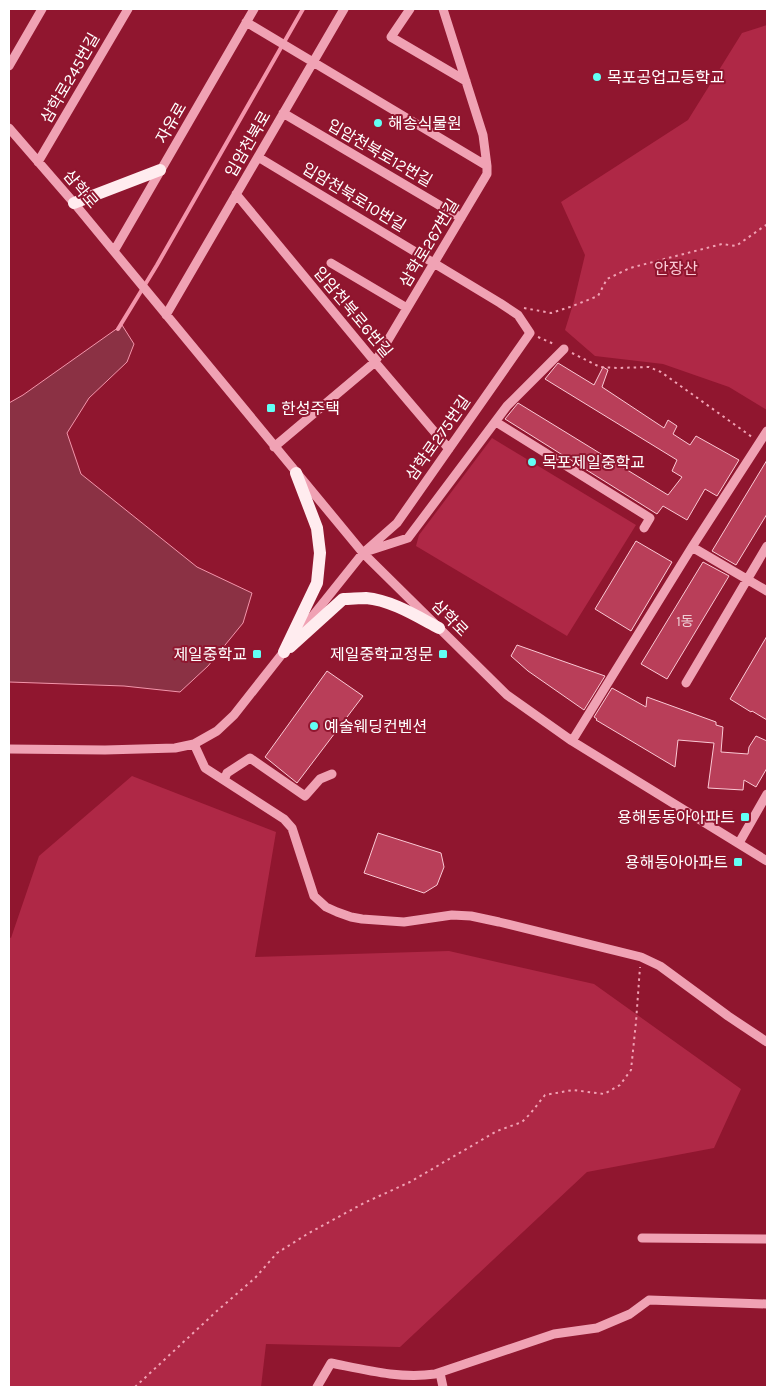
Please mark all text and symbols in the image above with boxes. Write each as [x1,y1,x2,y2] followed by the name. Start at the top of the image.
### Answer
[37,30,103,126] street label: 삼학로245번길
[607,68,725,87] place label: 목포공업고등학교
[591,71,603,83] marker: 목포공업고등학교
[152,99,190,147] street label: 자유로
[221,107,275,181] street label: 입암천북로
[388,114,462,133] place label: 해송식물원
[324,115,436,191] street label: 입암천북로12번길
[372,117,384,129] marker: 해송식물원
[299,159,409,235] street label: 입암천북로10번길
[60,166,103,212] street label: 삼학로
[395,195,463,291] street label: 삼학로267번길
[654,259,698,278] park label: 안장산
[310,263,396,361] street label: 입암천북로6번길
[402,392,474,484] street label: 삼학로275번길
[281,399,340,418] place label: 한성주택
[265,402,277,414] marker: 한성주택
[542,453,645,472] place label: 목포제일중학교
[526,456,538,468] marker: 목포제일중학교
[428,596,473,641] street label: 삼학로
[676,613,694,630] house number: 1동
[173,645,247,664] place label: 제일중학교
[330,645,433,664] place label: 제일중학교정문
[251,648,263,660] marker: 제일중학교
[437,648,449,660] marker: 제일중학교정문
[324,717,427,736] place label: 예술웨딩컨벤션
[308,720,320,732] marker: 예술웨딩컨벤션
[617,808,735,827] place label: 용해동동아아파트
[739,811,751,823] marker: 용해동동아아파트
[625,853,728,872] place label: 용해동아아파트
[732,856,744,868] marker: 용해동아아파트

